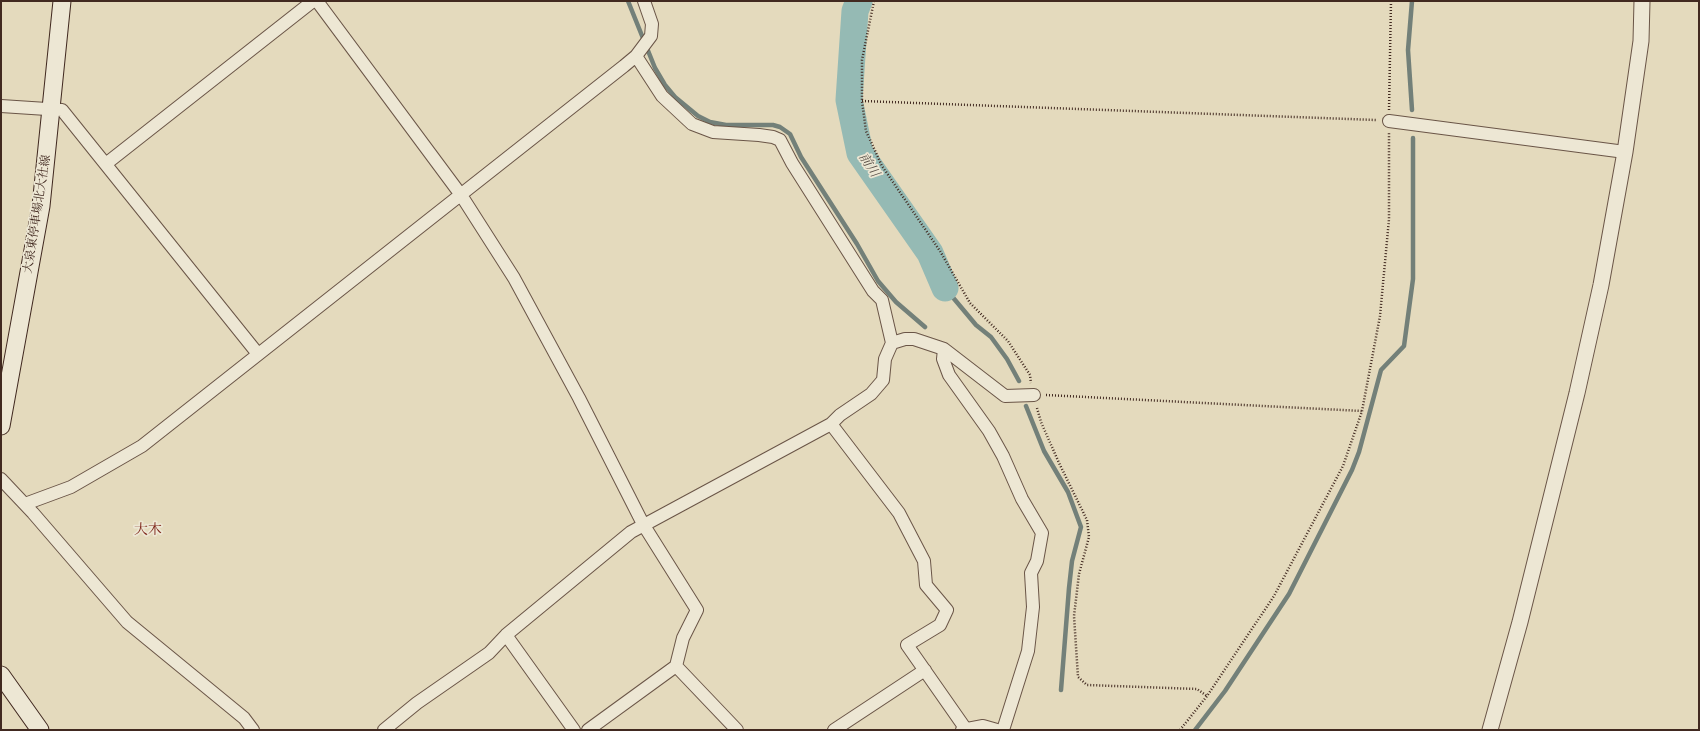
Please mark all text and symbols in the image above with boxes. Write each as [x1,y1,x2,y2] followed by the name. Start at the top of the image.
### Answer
[855,150,883,180] water label: 前川
[21,154,53,274] street label: 大泉東停車場北大社線
[134,522,162,538] district label: 大木

